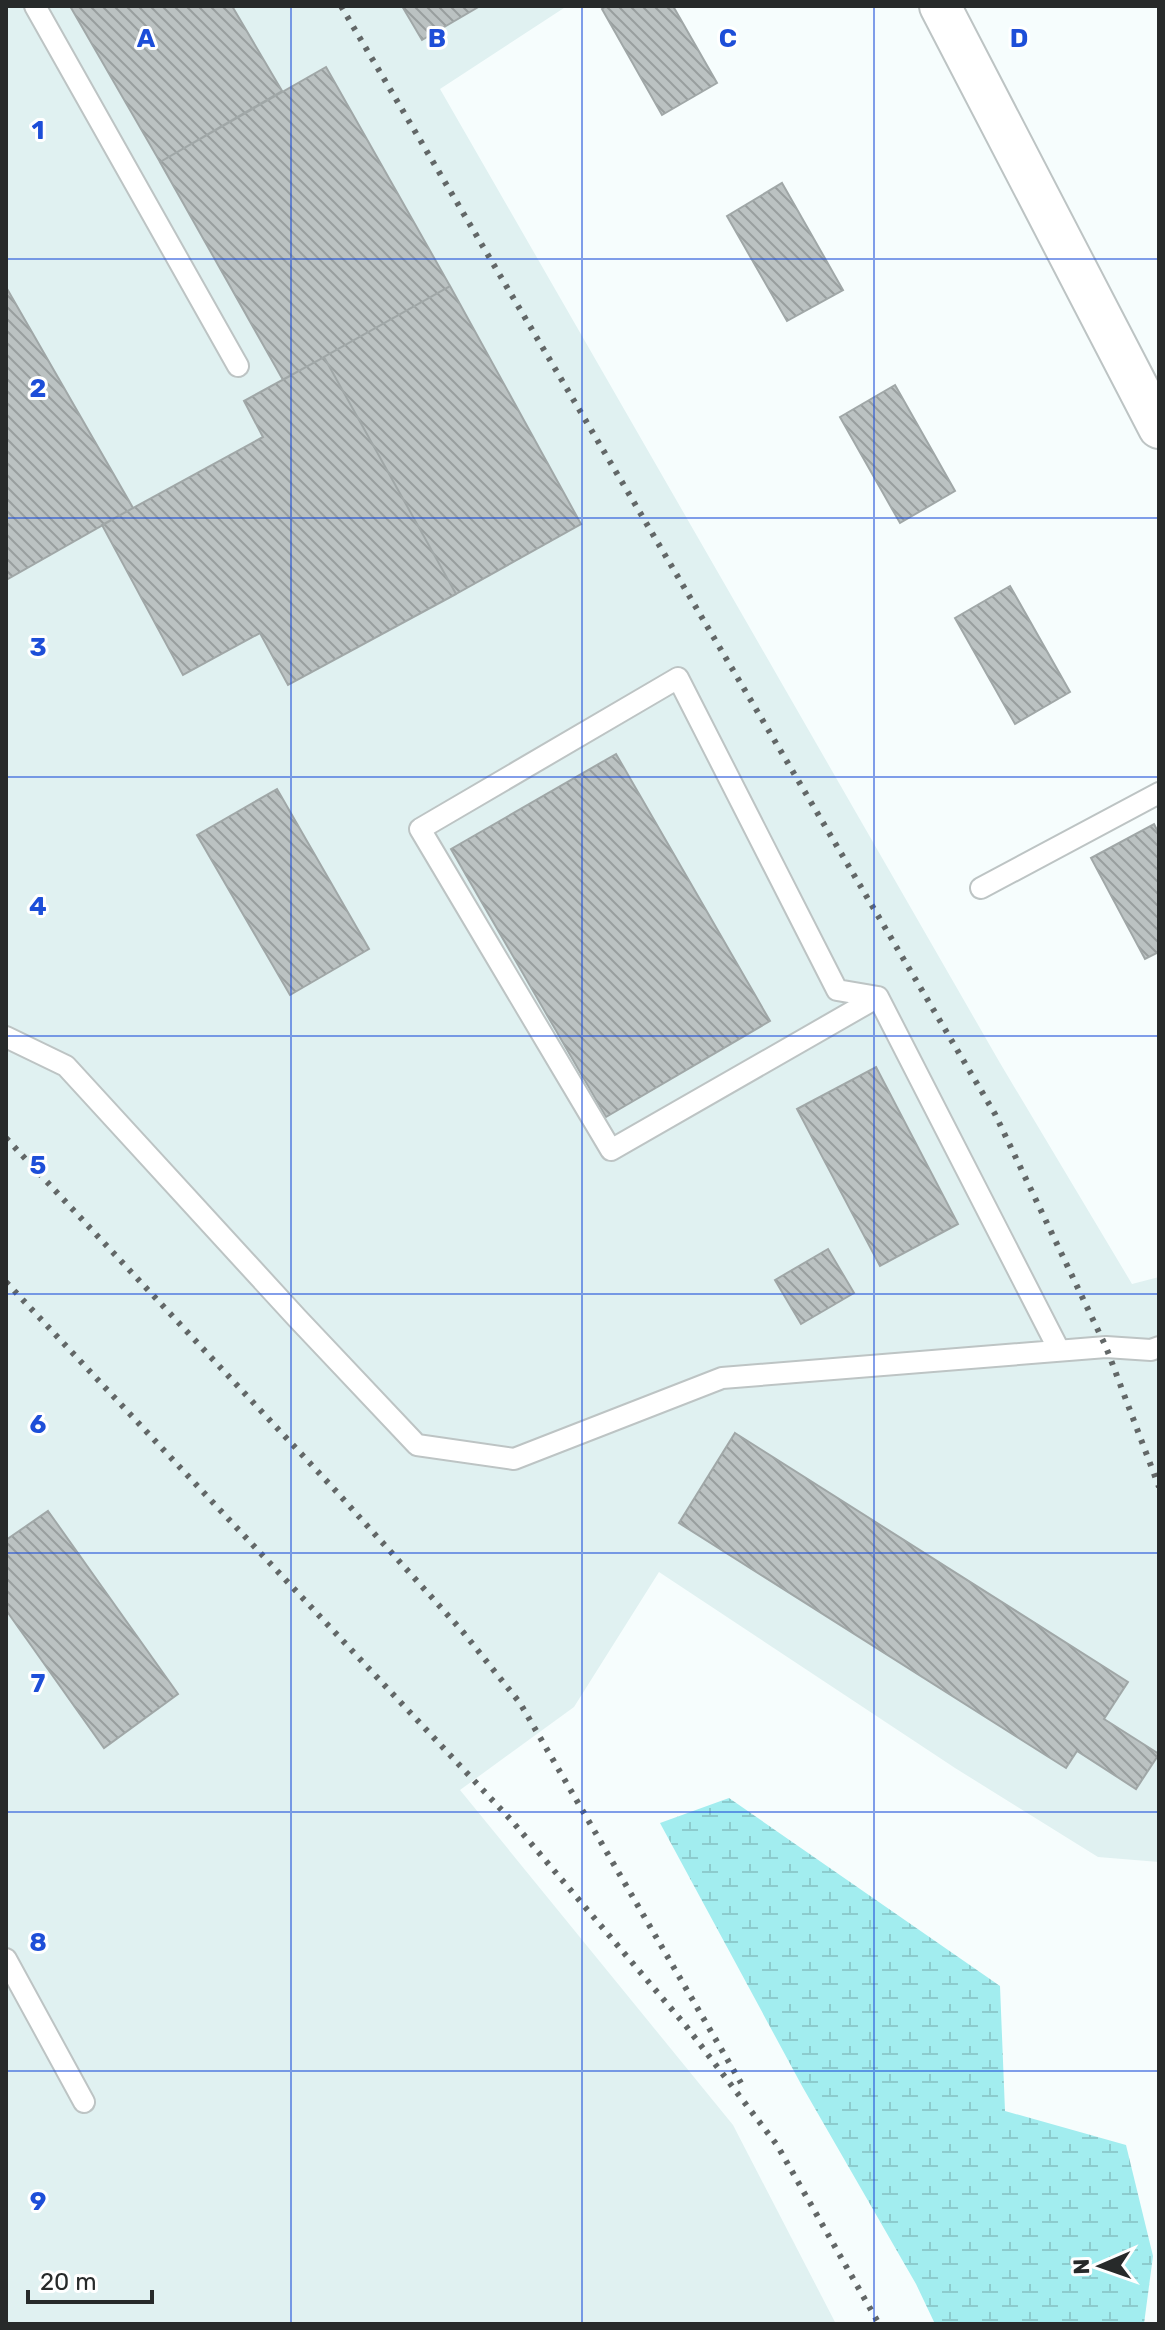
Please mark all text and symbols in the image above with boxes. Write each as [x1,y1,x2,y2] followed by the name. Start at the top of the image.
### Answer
[137,23,156,54] text: A
[428,23,446,54] text: B
[719,23,737,54] text: C
[1010,23,1028,54] text: D
[32,115,44,146] text: 1
[30,373,46,404] text: 2
[29,632,47,663] text: 3
[29,891,47,922] text: 4
[30,1150,46,1181] text: 5
[30,1409,47,1440] text: 6
[31,1668,46,1699] text: 7
[29,1927,47,1958] text: 8
[30,2186,46,2217] text: 9
[1061,2226,1141,2306] north arrow
[28,2254,152,2304] scale bar
[1068,2258,1095,2275] text: N
[40,2268,97,2296] text: 20 m

